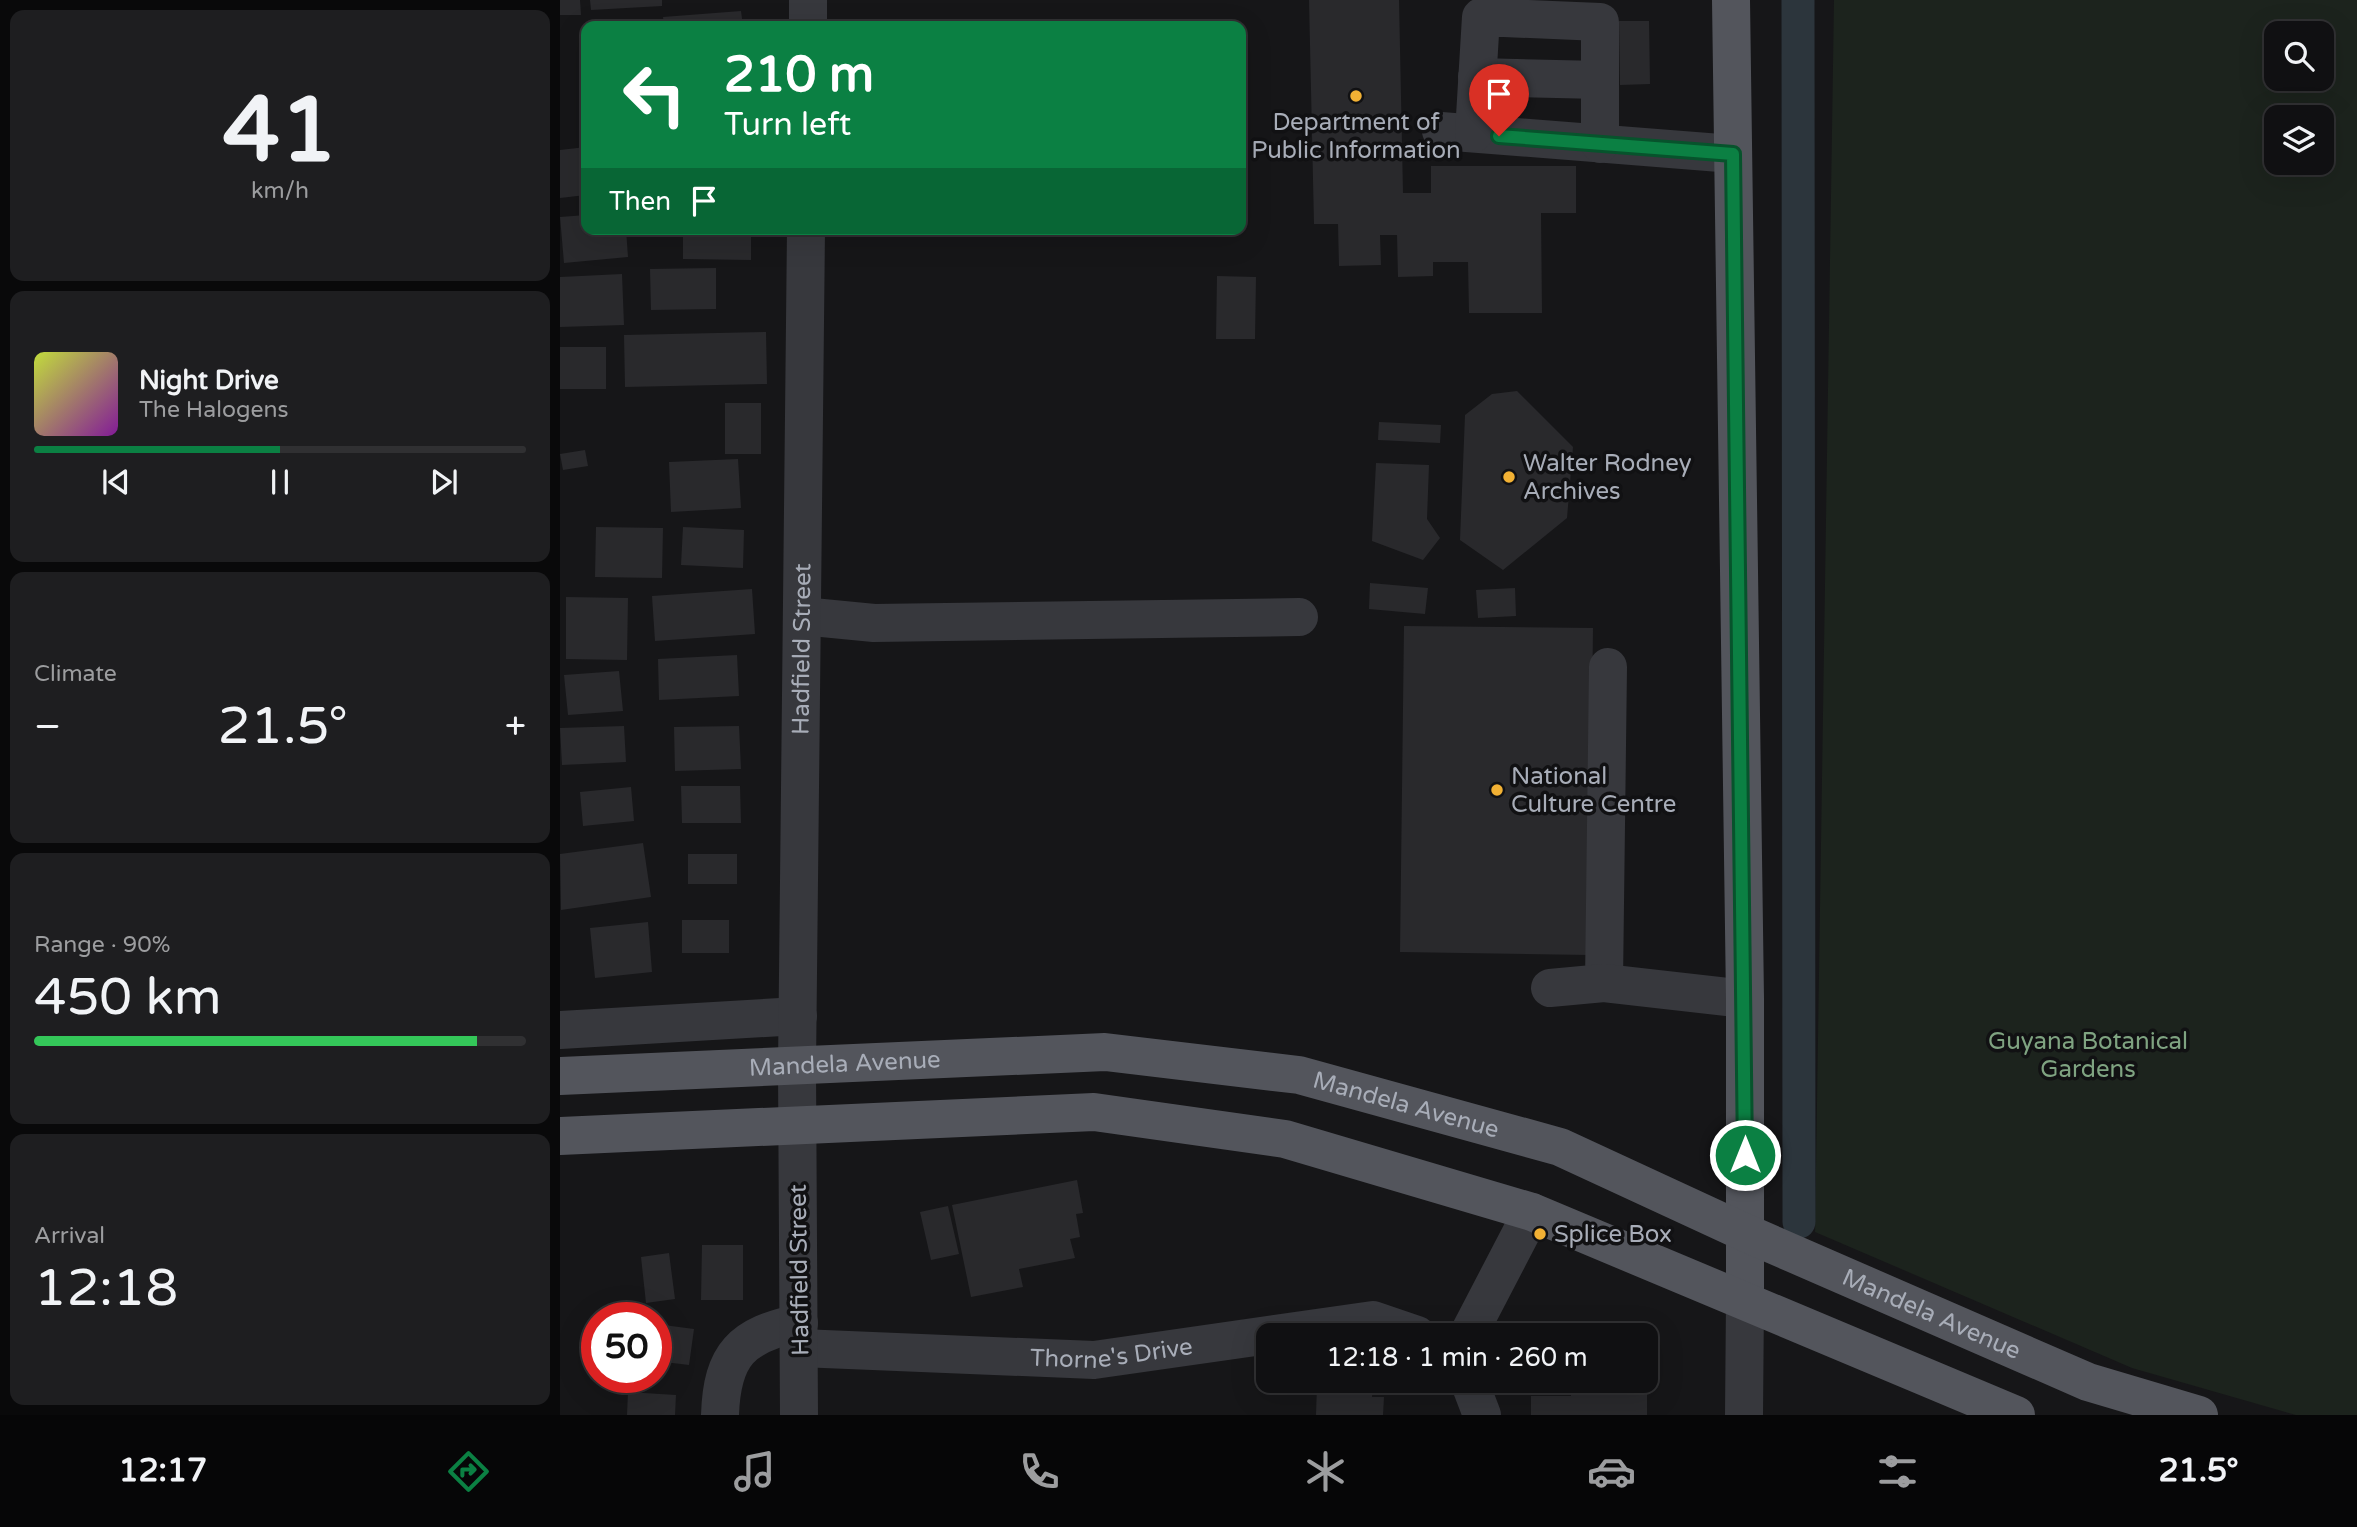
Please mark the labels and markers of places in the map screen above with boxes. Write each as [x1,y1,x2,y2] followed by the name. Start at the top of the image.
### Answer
[1469,64,1529,136] pin
[1348,88,1364,104] marker: Department of Public Information
[1251,108,1461,165] place label: Department of Public Information
[1523,449,1692,506] place label: Walter Rodney Archives
[1501,469,1517,485] marker: Walter Rodney Archives
[1511,762,1676,819] place label: National Culture Centre
[1489,782,1505,798] marker: National Culture Centre
[1554,1220,1672,1249] place label: Splice Box
[1532,1226,1548,1242] marker: Splice Box

